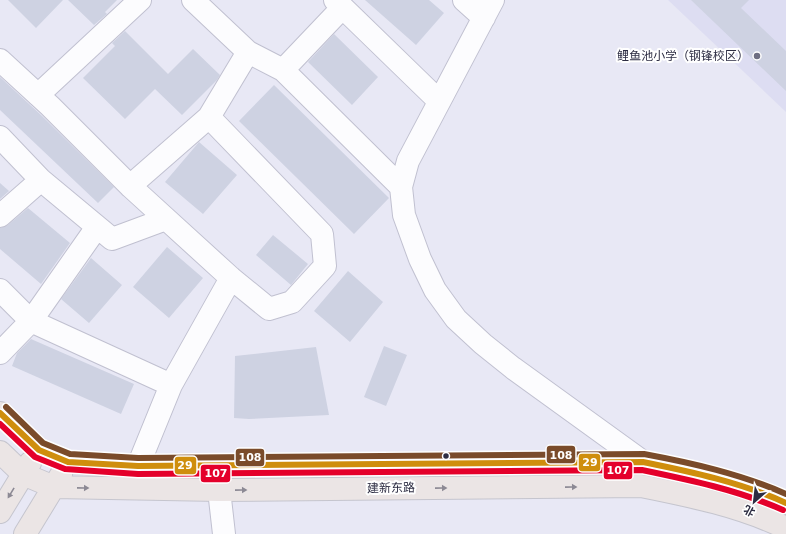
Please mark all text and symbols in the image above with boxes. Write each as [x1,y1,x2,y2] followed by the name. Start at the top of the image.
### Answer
[617,49,749,63] place label: 鲤鱼池小学（钢锋校区）
[752,51,762,61] marker: 鲤鱼池小学（钢锋校区）
[546,445,576,464] line badge: 108
[235,448,265,467] line badge: 108
[550,449,572,462] text: 108
[239,451,261,464] text: 108
[441,451,451,461] unlabelled marker
[578,453,601,472] line badge: 29
[174,456,197,475] line badge: 29
[582,456,598,469] text: 29
[177,459,193,472] text: 29
[603,461,633,480] line badge: 107
[200,464,231,483] line badge: 107
[607,464,629,477] text: 107
[205,467,227,480] text: 107
[367,481,415,495] street label: 建新东路
[734,482,774,522] north arrow
[565,483,577,490] one-way arrow
[77,485,90,491] one-way arrow
[435,485,448,491] one-way arrow
[8,487,15,499] one-way arrow
[235,487,248,493] one-way arrow
[742,502,757,519] text: 北

